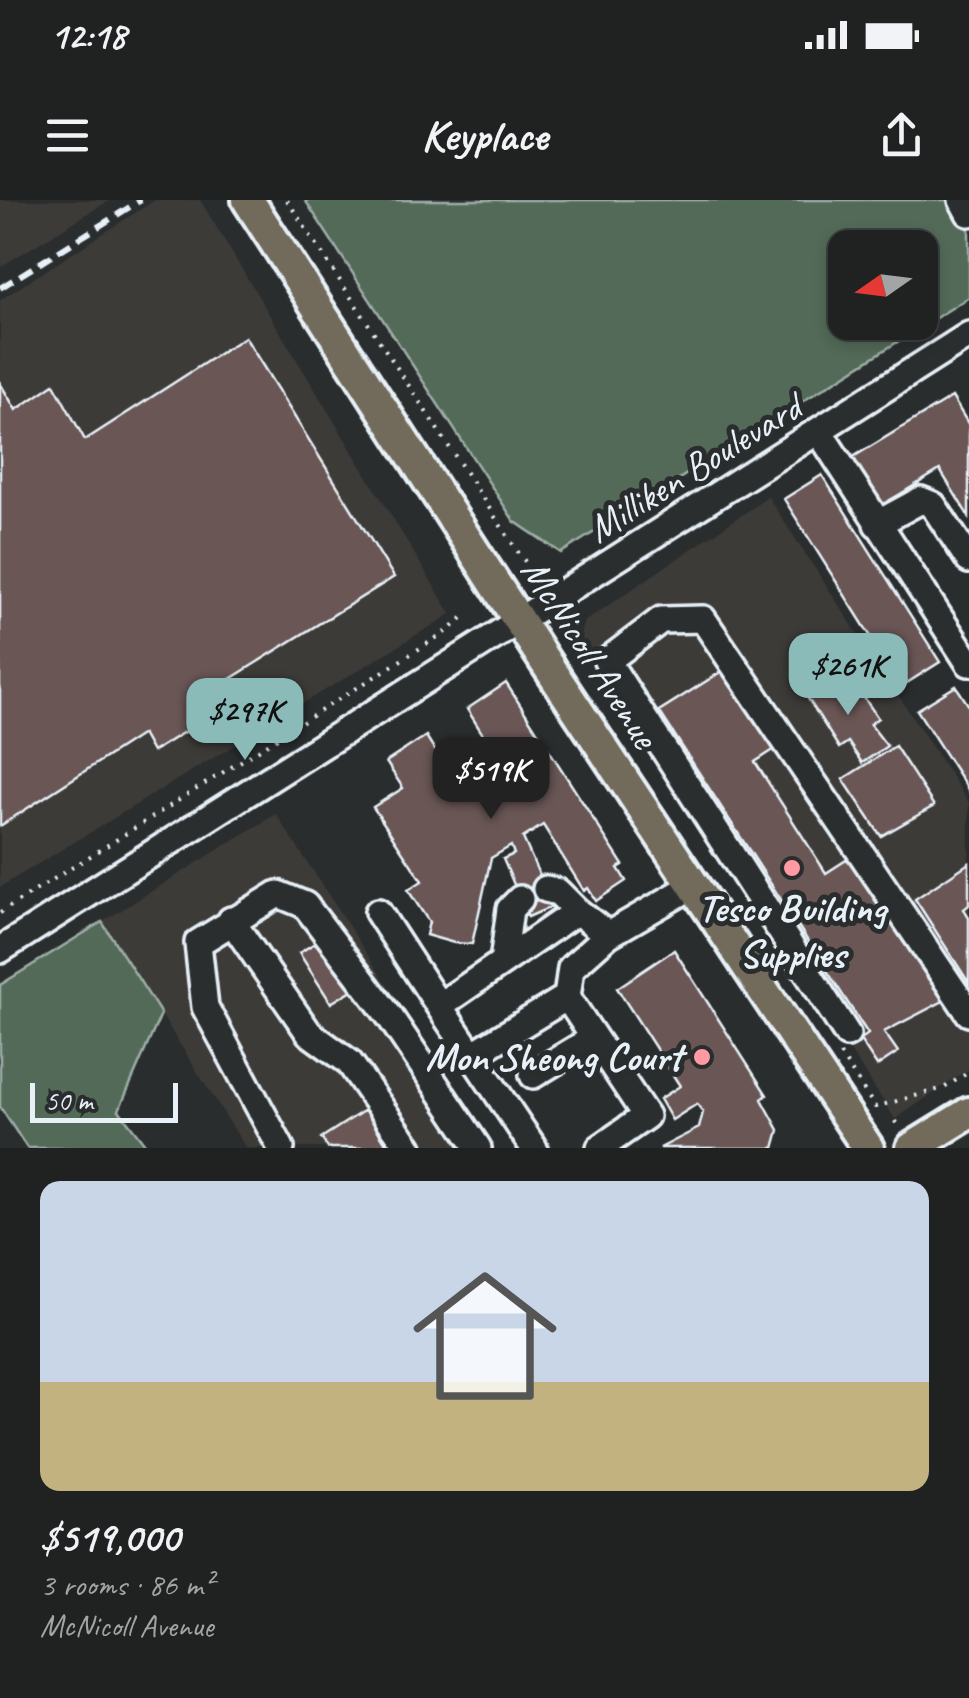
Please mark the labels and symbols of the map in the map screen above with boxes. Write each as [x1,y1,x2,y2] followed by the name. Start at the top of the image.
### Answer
[828,230,938,340] north arrow
[578,379,816,554] street label: Milliken Boulevard
[510,549,672,760] street label: McNicoll Avenue
[778,633,918,718] pin: $261K
[175,678,315,763] pin: $297K
[421,737,561,822] pin: $519K
[781,857,803,879] marker: Tesco Building Supplies
[698,883,889,979] place label: Tesco Building Supplies
[426,1032,688,1082] place label: Mon Sheong Court
[691,1046,713,1068] marker: Mon Sheong Court
[30,1078,178,1123] scale bar

